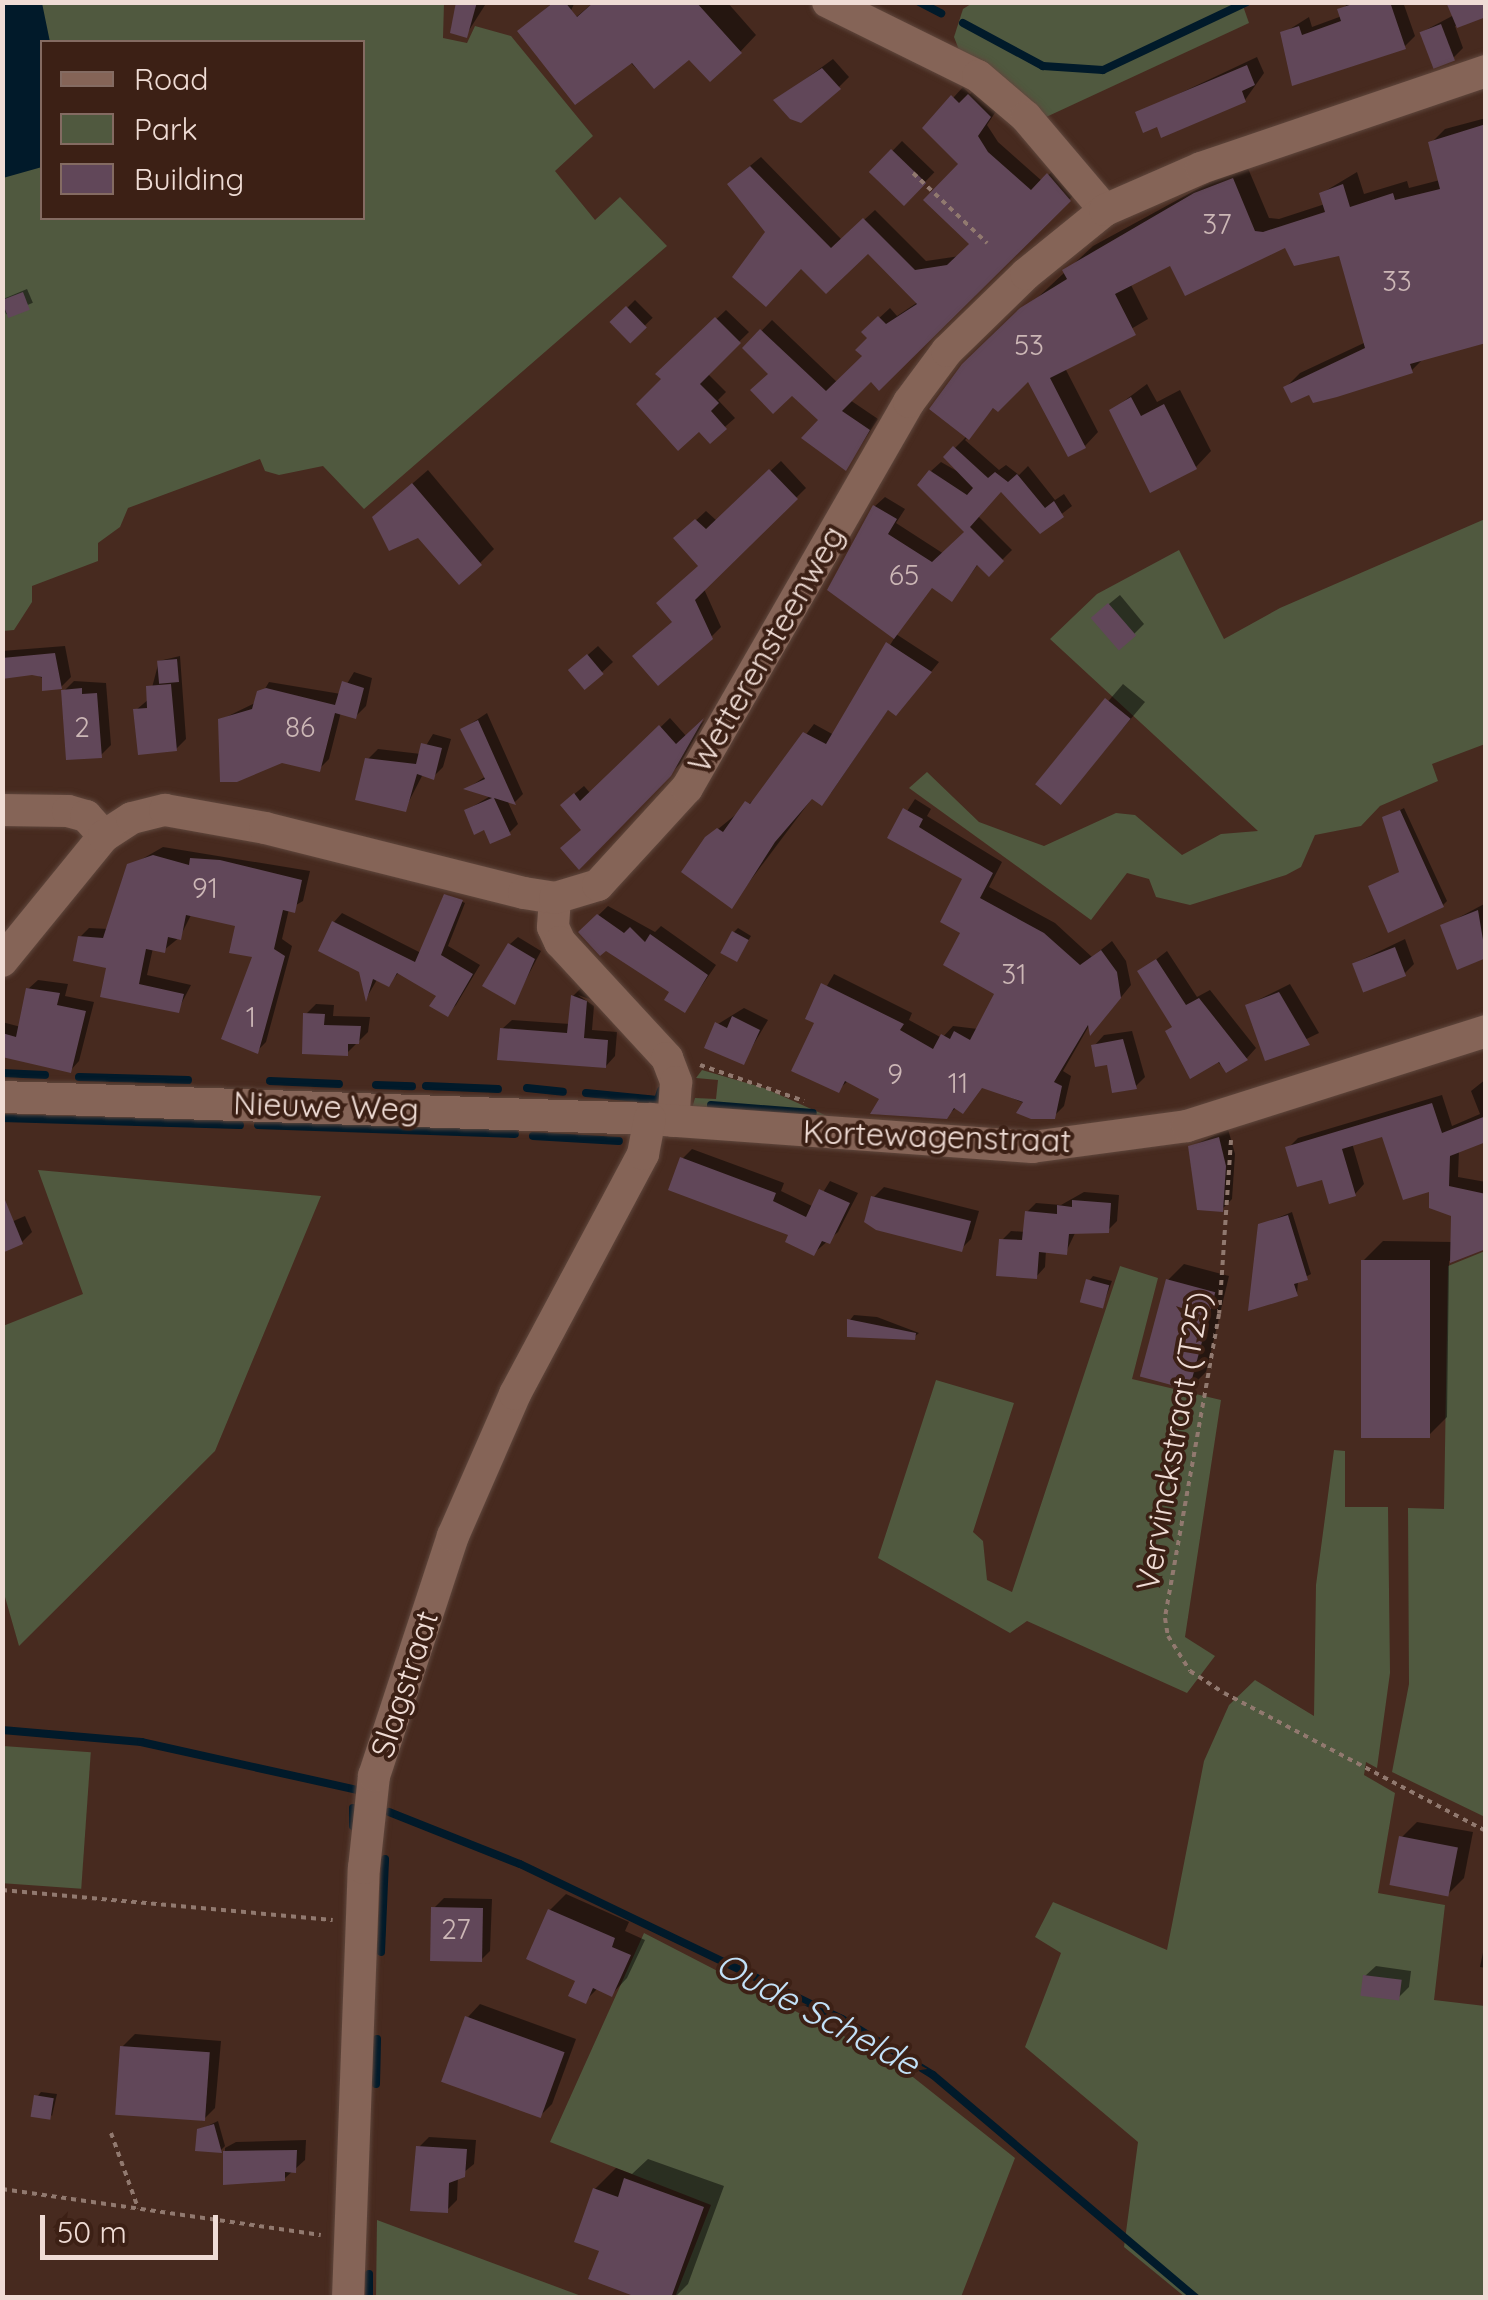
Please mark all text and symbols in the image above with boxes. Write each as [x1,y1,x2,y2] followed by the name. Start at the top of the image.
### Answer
[40,40,365,220] legend
[134,60,208,98] text: Road
[134,110,198,148] text: Park
[134,160,244,198] text: Building
[1202,207,1232,241] house number: 37
[1382,264,1412,298] house number: 33
[1014,328,1044,362] house number: 53
[680,519,852,779] street label: Wetterensteenweg
[889,558,919,592] house number: 65
[74,710,90,744] house number: 2
[285,710,315,744] house number: 86
[192,871,218,905] house number: 91
[1001,957,1027,991] house number: 31
[246,1000,256,1034] house number: 1
[887,1057,903,1091] house number: 9
[948,1066,968,1100] house number: 11
[233,1084,419,1128] street label: Nieuwe Weg
[802,1112,1072,1160] street label: Kortewagenstraat
[1128,1288,1218,1594] street label: Vervinckstraat (T25)
[362,1606,446,1762] street label: Slagstraat
[441,1912,471,1946] house number: 27
[710,1942,926,2084] water label: Oude Schelde
[45,2195,222,2257] scale bar
[57,2213,127,2251] text: 50 m

